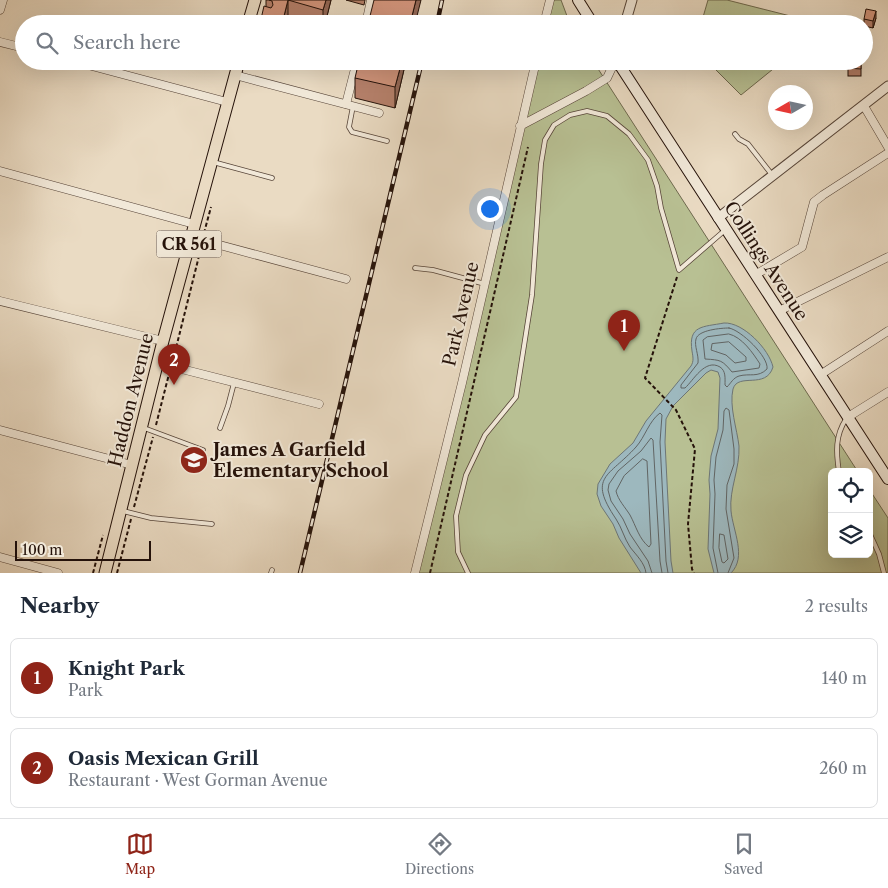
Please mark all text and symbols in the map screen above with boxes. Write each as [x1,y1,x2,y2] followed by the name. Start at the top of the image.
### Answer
[15,15,873,70] search box
[33,29,61,57] icon: search
[73,31,181,54] text: Search here
[768,85,813,130] north arrow
[477,196,503,222] your location
[719,197,813,325] street label: Collings Avenue
[156,230,222,258] road number: CR 561
[438,259,484,369] street label: Park Avenue
[608,310,640,351] pin: 1
[104,331,158,469] street label: Haddon Avenue
[158,344,190,385] pin: 2
[210,439,389,482] place label: James A Garfield Elementary School
[179,445,209,475] school or university icon: James A Garfield Elementary School
[828,468,873,558] map controls
[828,468,873,513] button: locate
[828,513,873,558] button: layers
[15,538,151,561] scale bar
[22,541,62,559] text: 100 m
[20,593,99,618] text: Nearby
[805,596,868,616] text: 2 results
[68,657,185,680] text: Knight Park
[33,668,41,688] text: 1
[822,668,867,688] text: 140 m
[68,680,103,700] text: Park
[68,747,259,770] text: Oasis Mexican Grill
[32,758,42,778] text: 2
[819,758,867,778] text: 260 m
[68,770,328,790] text: Restaurant · West Gorman Avenue
[125,830,155,878] tab: Map
[405,830,474,878] tab: Directions
[724,830,763,878] tab: Saved

